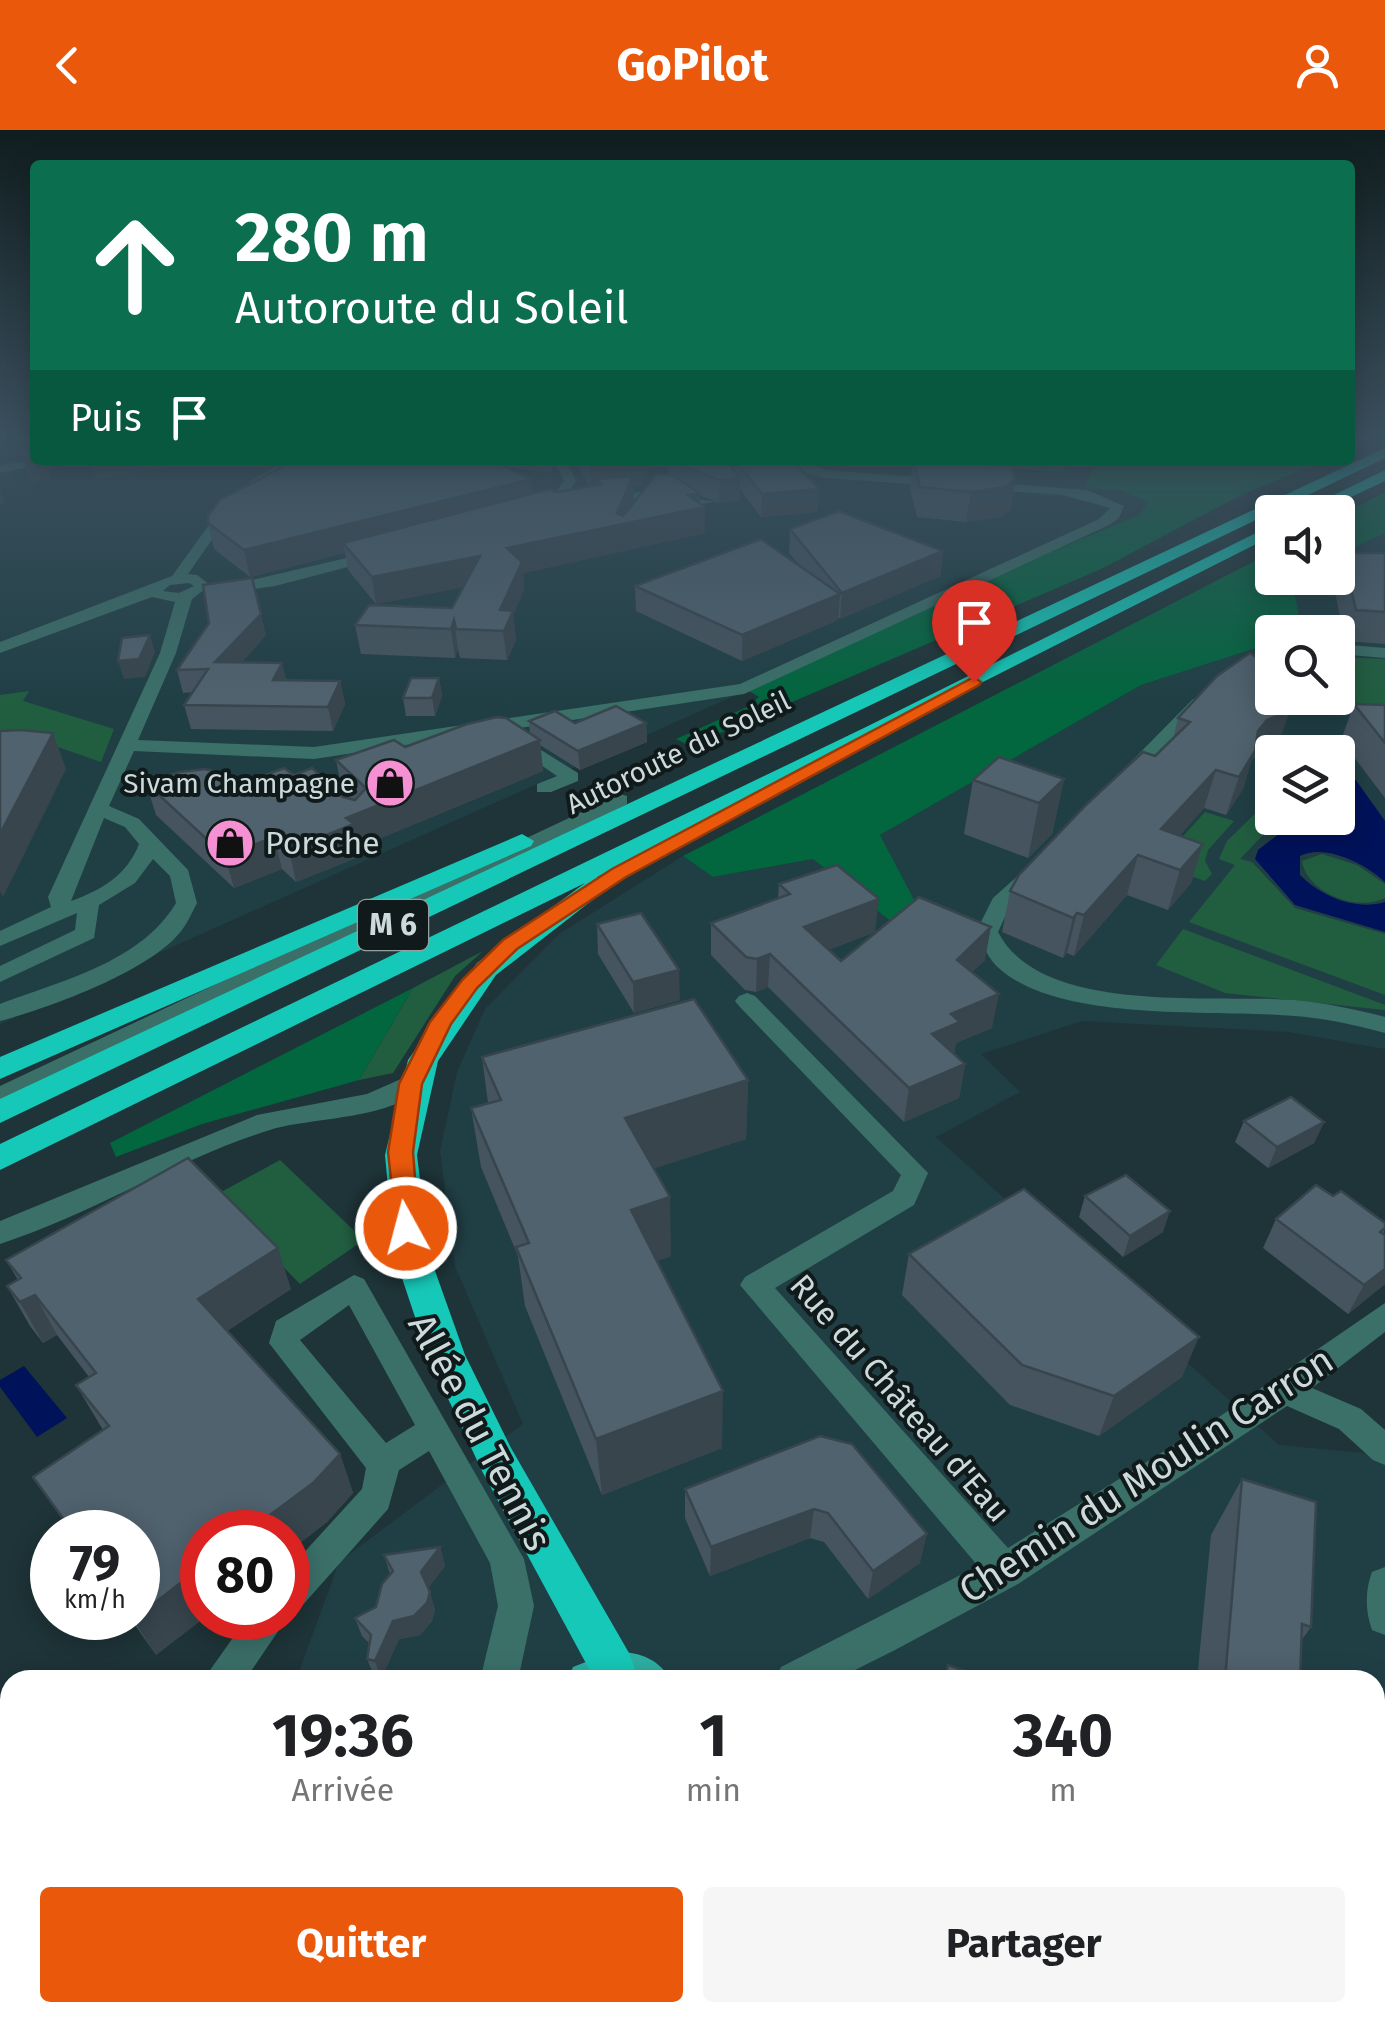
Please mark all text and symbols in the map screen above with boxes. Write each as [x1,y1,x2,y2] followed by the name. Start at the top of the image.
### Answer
[40,38,95,93] icon: back
[617,38,768,92] text: GoPilot
[1290,38,1345,93] icon: person
[235,196,429,280] text: 280 m
[70,200,200,330] icon: ahead
[235,281,629,335] text: Autoroute du Soleil
[162,390,217,445] icon: arrive
[70,395,142,441] text: Puis
[1255,495,1355,835] map controls
[1255,495,1355,595] button: sound
[932,580,1017,683] pin
[947,595,1002,650] icon: arrive
[1255,615,1355,715] button: search
[561,684,795,821] street label: Autoroute du Soleil
[1255,735,1355,835] button: layers
[364,757,416,809] shop icon: Sivam Champagne
[123,767,355,800] place label: Sivam Champagne
[204,817,256,869] shop icon: Porsche
[265,824,380,862] place label: Porsche
[358,900,428,950] road number: M 6
[354,1176,458,1280] position arrow
[782,1266,1018,1530] street label: Rue du Château d'Eau
[398,1306,562,1558] street label: Allée du Tennis
[950,1337,1342,1613] street label: Chemin du Moulin Carron
[180,1510,310,1640] speed limit sign: 80
[70,1533,120,1593] text: 79
[64,1585,126,1615] text: km/h
[272,1700,414,1772] text: 19:36
[699,1700,727,1772] text: 1
[1013,1700,1113,1772] text: 340
[292,1771,394,1809] text: Arrivée
[686,1771,741,1809] text: min
[1049,1771,1077,1809] text: m
[40,1887,683,2002] button: Quitter
[703,1887,1345,2002] button: Partager

